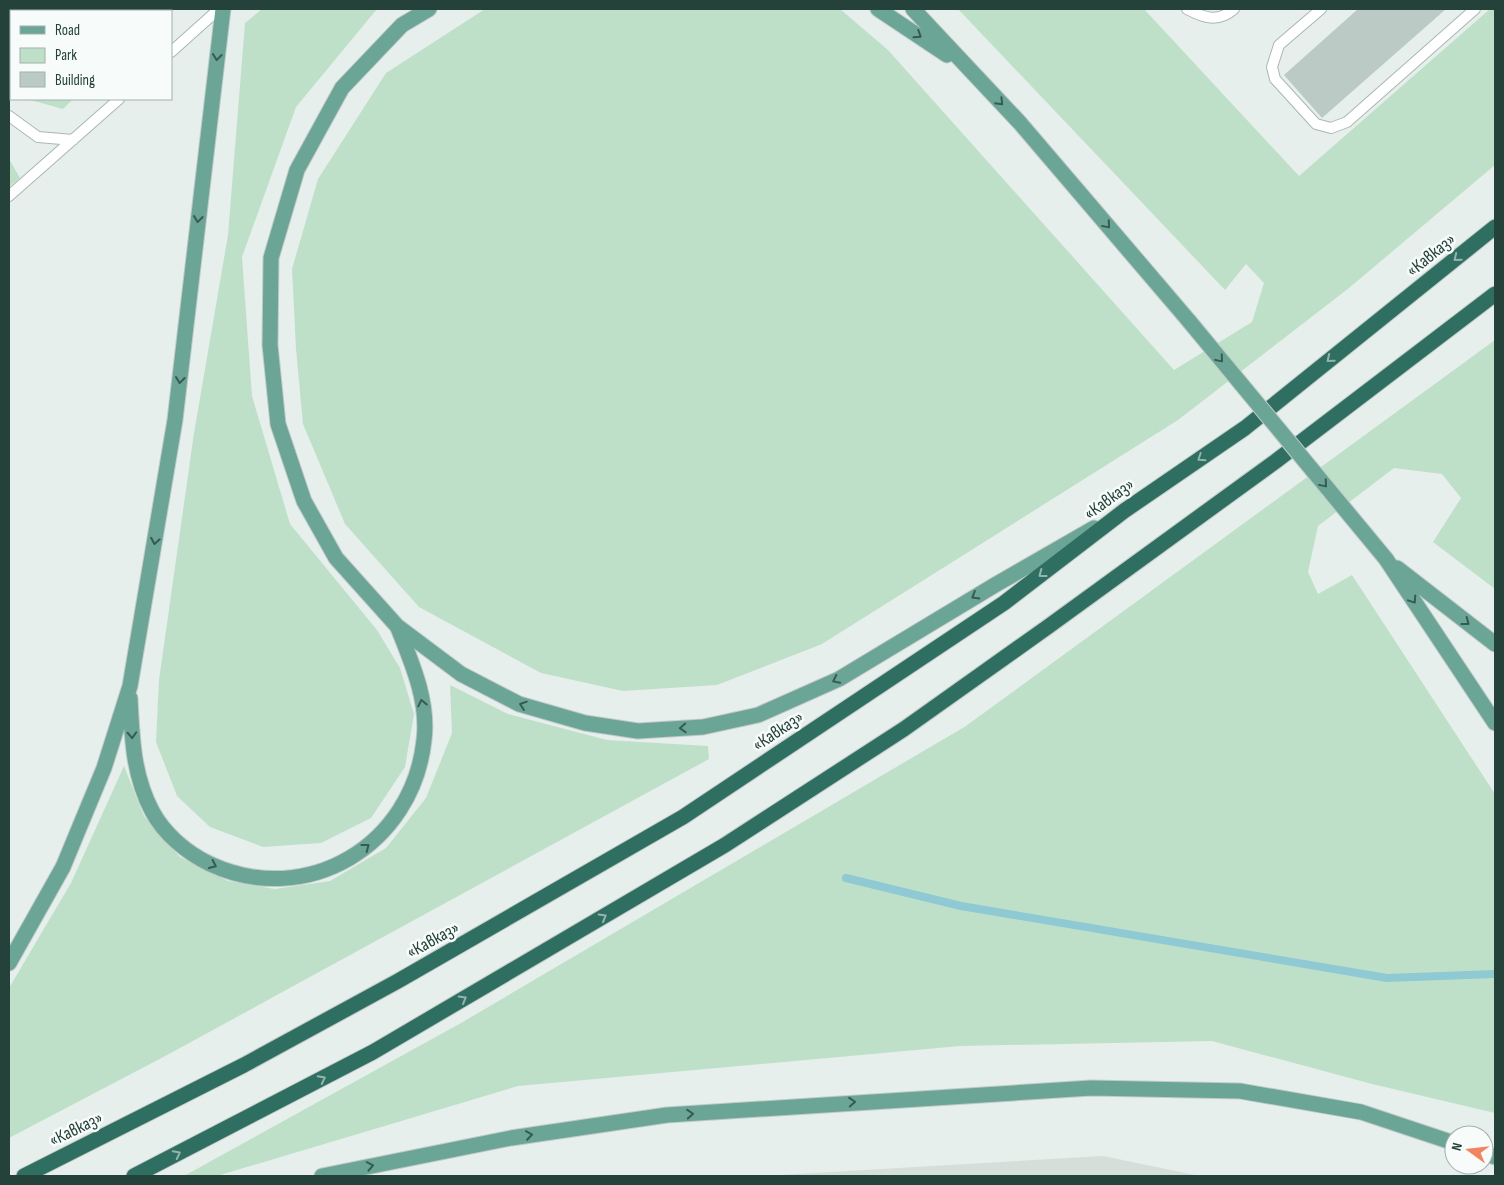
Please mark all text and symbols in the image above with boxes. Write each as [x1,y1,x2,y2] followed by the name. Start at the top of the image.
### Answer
[10,10,172,100] legend
[55,21,80,40] text: Road
[913,29,922,39] one-way arrow
[55,46,77,65] text: Park
[212,53,223,61] one-way arrow
[55,71,95,90] text: Building
[995,97,1004,106] one-way arrow
[193,215,204,223] one-way arrow
[1101,219,1110,228] one-way arrow
[1402,229,1460,281] street label: «Кавказ»
[1454,252,1463,260] one-way arrow
[1214,353,1223,362] one-way arrow
[1327,354,1336,362] one-way arrow
[175,376,186,384] one-way arrow
[1197,452,1207,461] one-way arrow
[1080,474,1138,524] street label: «Кавказ»
[1318,478,1326,487] one-way arrow
[150,536,160,545] one-way arrow
[1038,568,1047,577] one-way arrow
[972,590,981,600] one-way arrow
[1407,594,1416,604] one-way arrow
[1460,616,1470,625] one-way arrow
[833,674,842,684] one-way arrow
[417,699,428,708] one-way arrow
[520,701,528,711] one-way arrow
[749,706,807,756] street label: «Кавказ»
[678,723,686,734] one-way arrow
[127,731,137,739] one-way arrow
[360,844,369,852] one-way arrow
[208,859,217,869] one-way arrow
[598,913,607,923] one-way arrow
[403,917,463,963] street label: «Кавказ»
[458,996,467,1006] one-way arrow
[316,1075,325,1085] one-way arrow
[849,1097,857,1108] one-way arrow
[46,1107,106,1151] street label: «Кавказ»
[686,1108,694,1119] one-way arrow
[1444,1125,1494,1175] north arrow
[525,1131,533,1141] one-way arrow
[1448,1141,1466,1153] text: N
[172,1150,181,1160] one-way arrow
[365,1161,374,1171] one-way arrow

